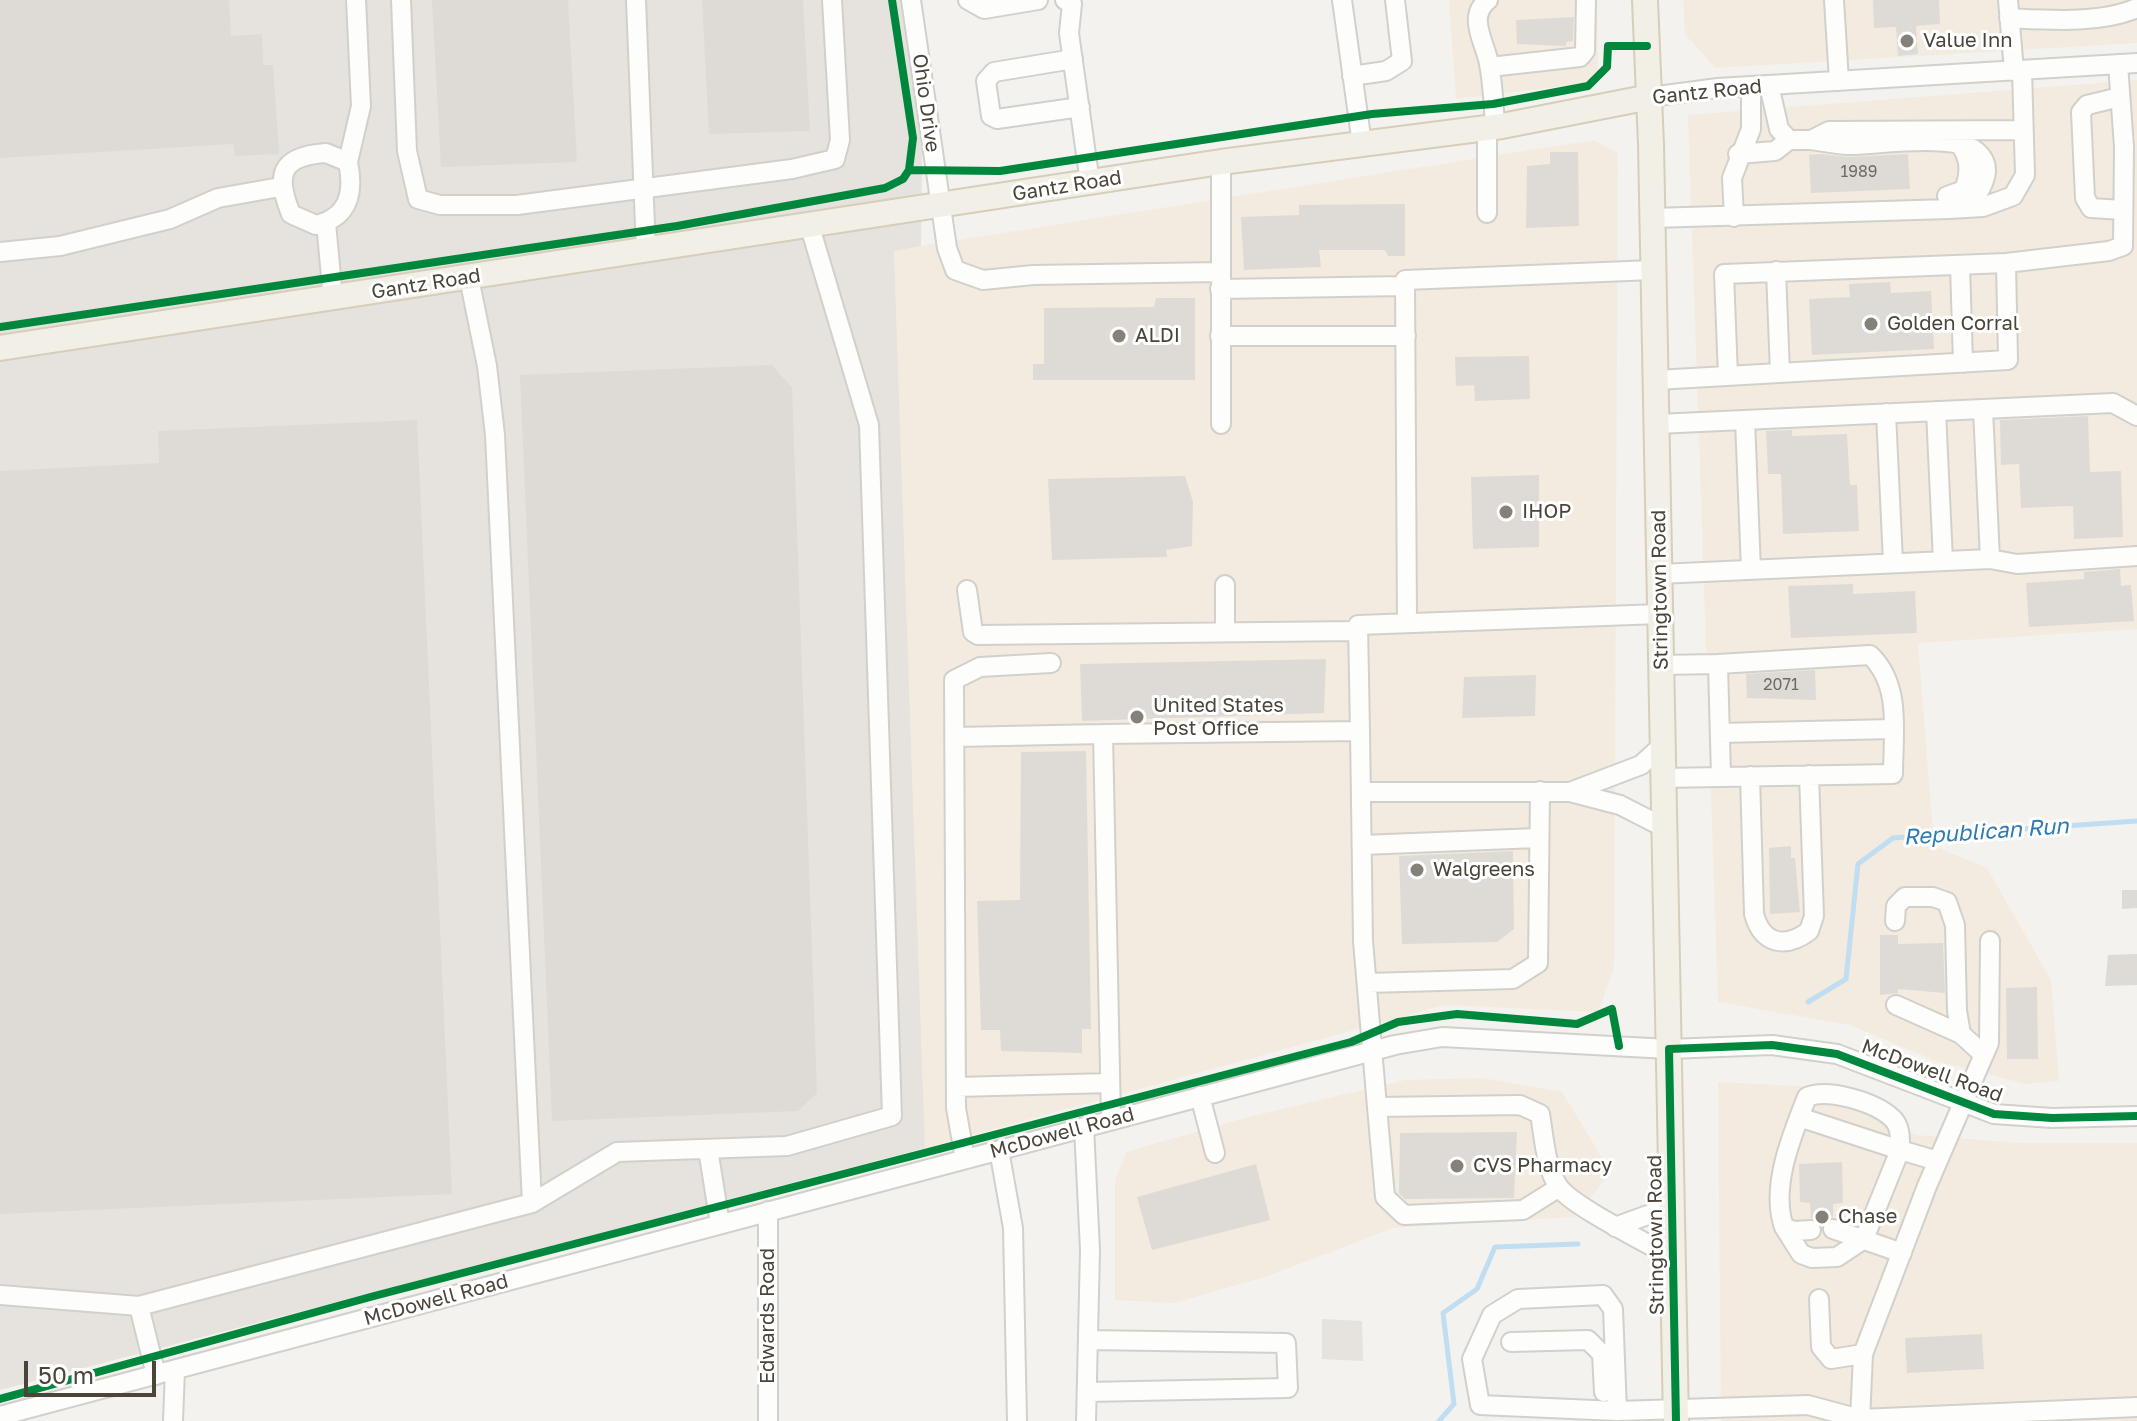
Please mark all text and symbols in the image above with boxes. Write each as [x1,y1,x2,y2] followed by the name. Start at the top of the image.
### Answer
[1923,29,2012,53] place label: Value Inn
[1898,32,1916,50] marker: Value Inn
[907,52,945,154] street label: Ohio Drive
[1651,74,1763,110] street label: Gantz Road
[1841,162,1877,182] house number: 1989
[1011,166,1123,206] street label: Gantz Road
[370,264,482,304] street label: Gantz Road
[1887,312,2019,336] place label: Golden Corral
[1862,315,1880,333] marker: Golden Corral
[1135,324,1180,348] place label: ALDI
[1110,327,1128,345] marker: ALDI
[1522,500,1571,524] place label: IHOP
[1497,503,1515,521] marker: IHOP
[1647,510,1673,670] street label: Stringtown Road
[1763,675,1799,695] house number: 2071
[1153,694,1284,741] place label: United States Post Office
[1128,708,1146,726] marker: United States Post Office
[1902,813,2070,851] water label: Republican Run
[1433,858,1535,882] place label: Walgreens
[1408,861,1426,879] marker: Walgreens
[1858,1034,2006,1108] street label: McDowell Road
[987,1102,1137,1164] street label: McDowell Road
[1473,1154,1612,1178] place label: CVS Pharmacy
[1643,1155,1669,1315] street label: Stringtown Road
[1448,1157,1466,1175] marker: CVS Pharmacy
[1838,1205,1897,1229] place label: Chase
[1813,1208,1831,1226] marker: Chase
[756,1248,780,1384] street label: Edwards Road
[361,1269,511,1331] street label: McDowell Road
[28,1345,160,1395] scale bar
[38,1360,94,1389] text: 50 m

